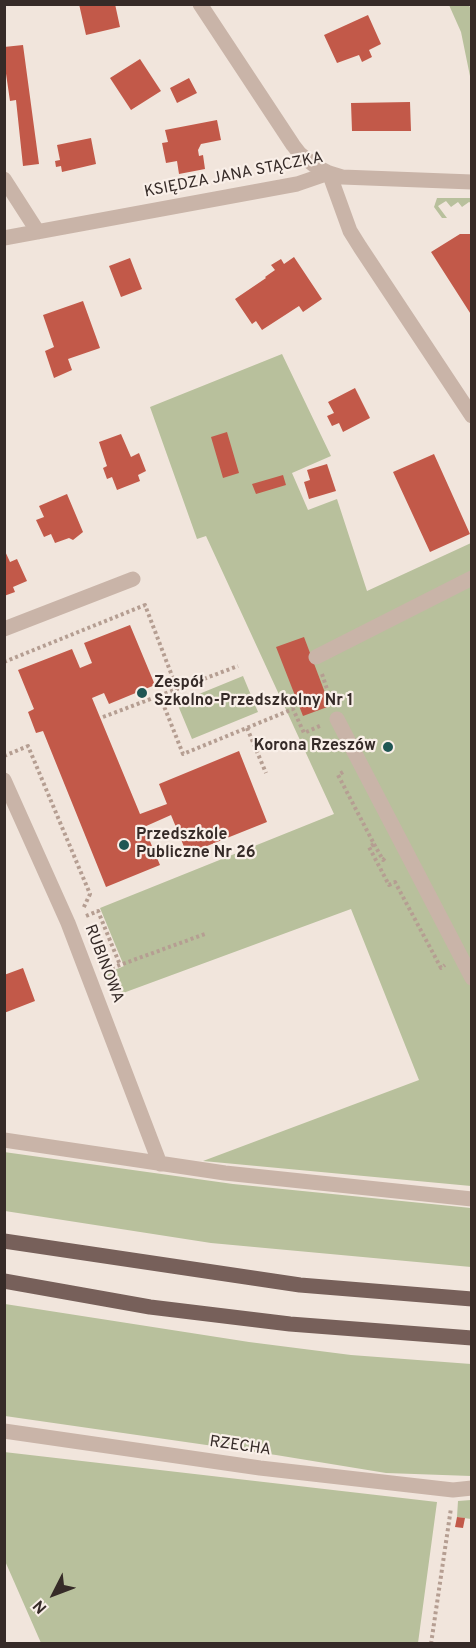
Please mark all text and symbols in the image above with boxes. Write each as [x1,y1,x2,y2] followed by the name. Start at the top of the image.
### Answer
[143,149,325,203] street label: KSIĘDZA JANA STĄCZKA
[154,674,353,712] place label: Zespół Szkolno-Przedszkolny Nr 1
[135,686,149,700] marker: Zespół Szkolno-Przedszkolny Nr 1
[254,737,376,757] place label: Korona Rzeszów
[381,740,395,754] marker: Korona Rzeszów
[136,826,256,864] place label: Przedszkole Publiczne Nr 26
[117,838,131,852] marker: Przedszkole Publiczne Nr 26
[79,922,127,1006] street label: RUBINOWA
[208,1433,272,1461] street label: RZECHA
[24,1564,84,1624] north arrow
[29,1595,52,1617] text: N

